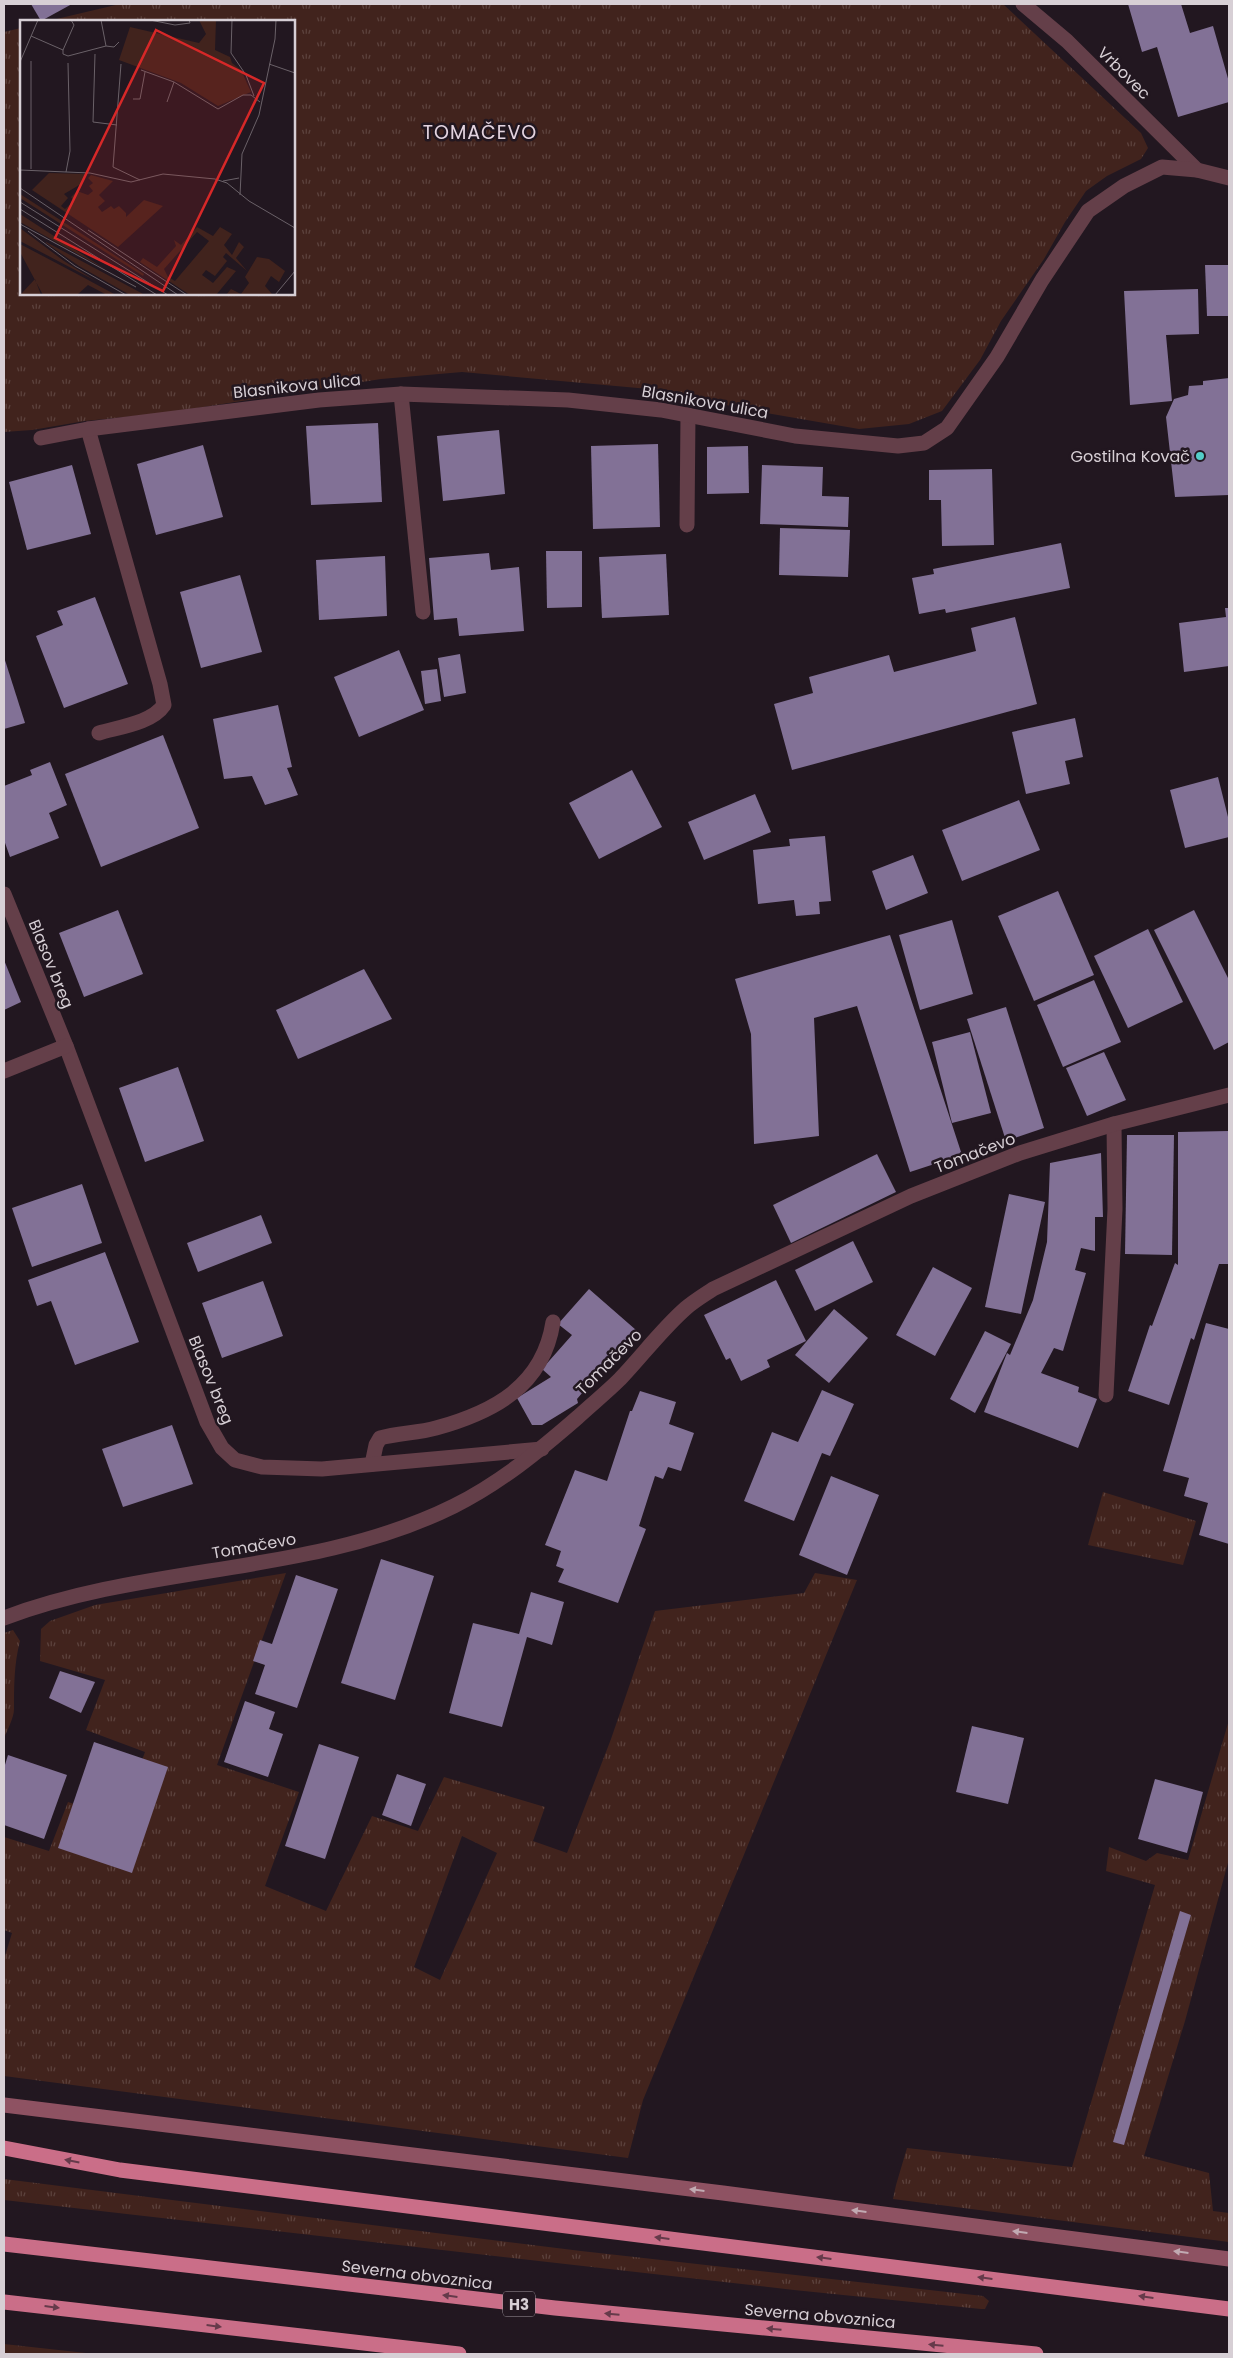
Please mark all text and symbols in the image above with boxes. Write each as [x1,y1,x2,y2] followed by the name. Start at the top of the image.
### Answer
[20,20,295,295] inset map
[1092,41,1156,105] street label: Vrbovec
[423,119,537,146] district label: TOMAČEVO
[232,368,362,404] street label: Blasnikova ulica
[640,380,770,424] street label: Blasnikova ulica
[1071,445,1190,468] place label: Gostilna Kovač
[1194,450,1206,462] marker: Gostilna Kovač
[23,916,79,1012] street label: Blasov breg
[931,1127,1019,1179] street label: Tomačevo
[571,1324,647,1400] street label: Tomačevo
[183,1332,239,1428] street label: Blasov breg
[210,1527,298,1565] street label: Tomačevo
[65,2157,80,2165] one-way arrow
[689,2186,705,2194] one-way arrow
[850,2207,866,2215] one-way arrow
[1011,2227,1027,2235] one-way arrow
[654,2234,670,2242] one-way arrow
[1173,2248,1189,2256] one-way arrow
[340,2254,494,2296] street label: Severna obvoznica
[815,2254,831,2262] one-way arrow
[977,2274,993,2282] one-way arrow
[442,2292,458,2300] one-way arrow
[503,2292,535,2316] road number: H3
[1138,2293,1154,2301] one-way arrow
[743,2298,897,2334] street label: Severna obvoznica
[44,2303,60,2311] one-way arrow
[604,2310,620,2318] one-way arrow
[206,2322,222,2330] one-way arrow
[765,2325,781,2333] one-way arrow
[927,2340,943,2348] one-way arrow

